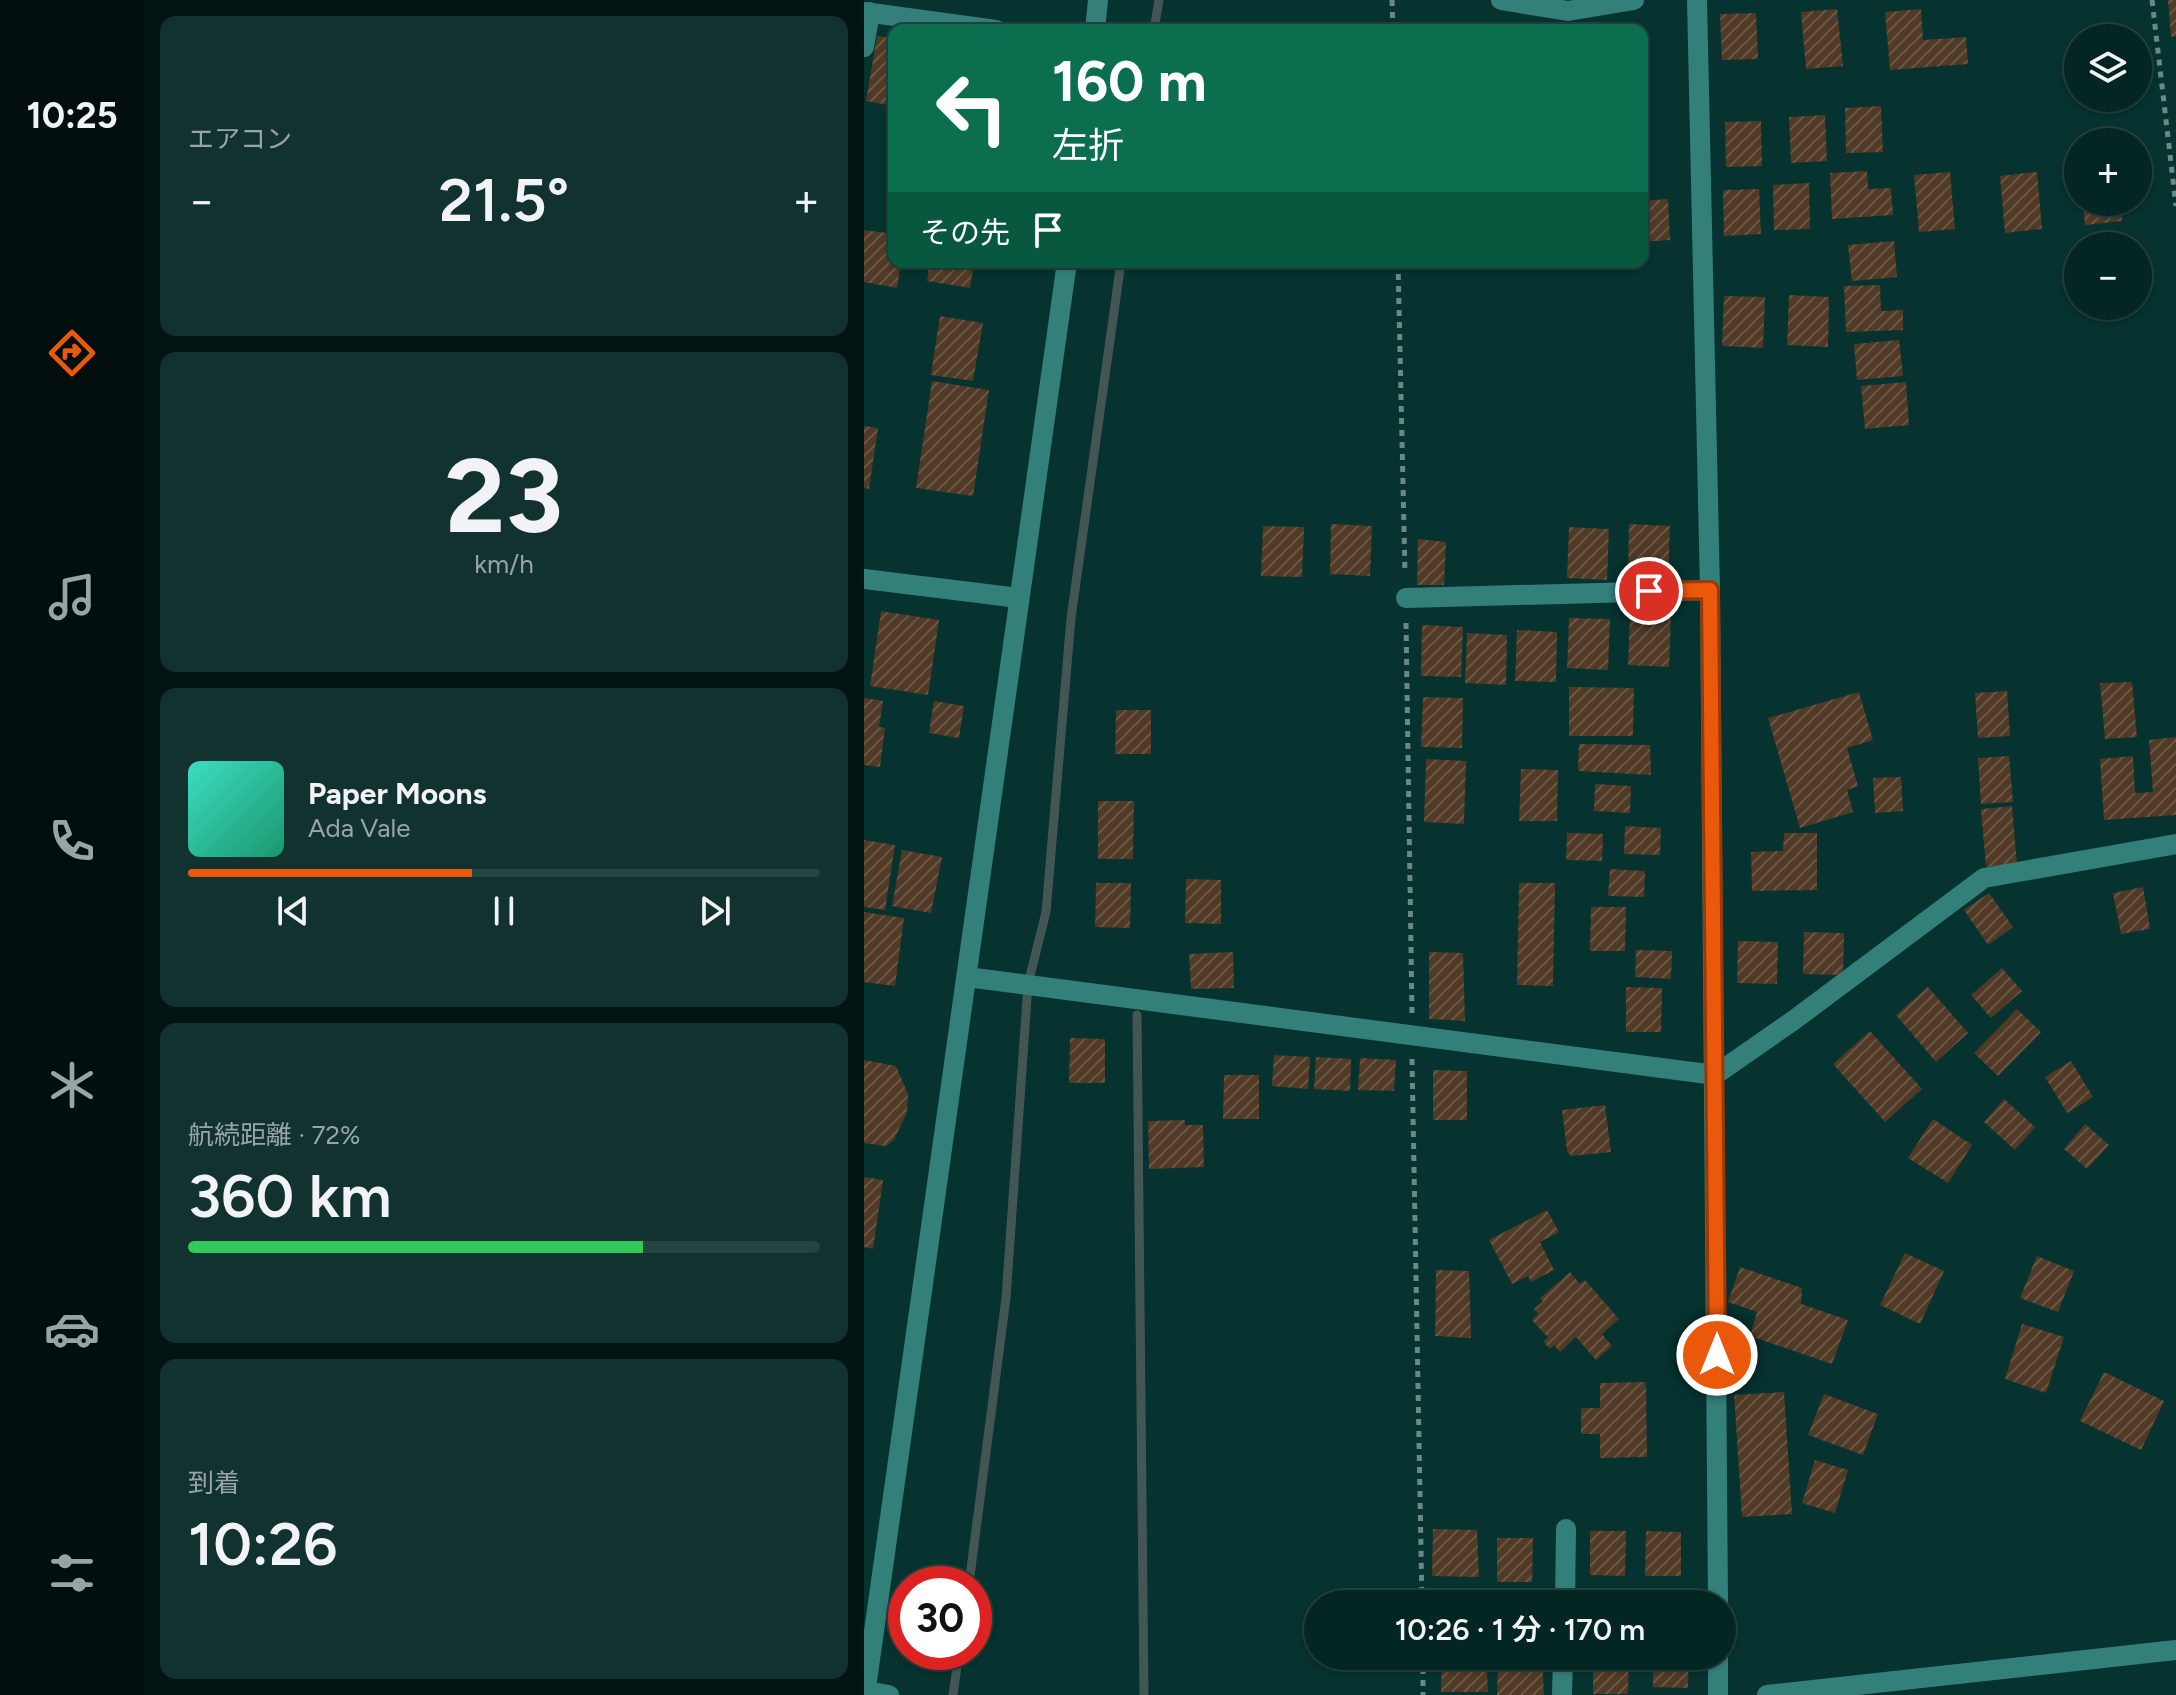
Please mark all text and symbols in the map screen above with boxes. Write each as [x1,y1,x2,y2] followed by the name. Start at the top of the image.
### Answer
[2064,24,2152,320] map controls
[2064,24,2152,112] button: layers
[1052,48,1207,115] text: 160 m
[920,56,1024,160] icon: left
[26,94,118,137] text: 10:25
[188,123,292,155] text: エアコン
[1052,124,1124,167] text: 左折
[2064,128,2152,216] button: +
[439,164,569,236] text: 21.5°
[188,174,215,227] text: −
[793,174,820,227] text: +
[1026,208,1070,252] icon: arrive
[920,214,1010,251] text: その先
[2064,232,2152,320] button: −
[44,325,100,381] icon: directions
[445,433,563,558] text: 23
[474,548,534,580] text: km/h
[1615,557,1683,625] pin
[44,569,100,625] icon: music
[1627,569,1671,613] icon: arrive
[308,775,487,812] text: Paper Moons
[308,812,411,844] text: Ada Vale
[44,813,100,869] icon: phone
[271,889,315,933] icon: previous
[482,889,526,933] icon: pause
[693,889,737,933] icon: next
[44,1057,100,1113] icon: climate
[188,1119,360,1151] text: 航続距離 · 72%
[188,1160,392,1232] text: 360 km
[44,1301,100,1357] icon: car
[1675,1313,1759,1397] position arrow
[188,1467,240,1499] text: 到着
[188,1508,337,1580] text: 10:26
[44,1545,100,1601] icon: filters
[888,1566,992,1670] speed limit sign: 30
[1395,1611,1645,1648] text: 10:26 · 1 分 · 170 m

